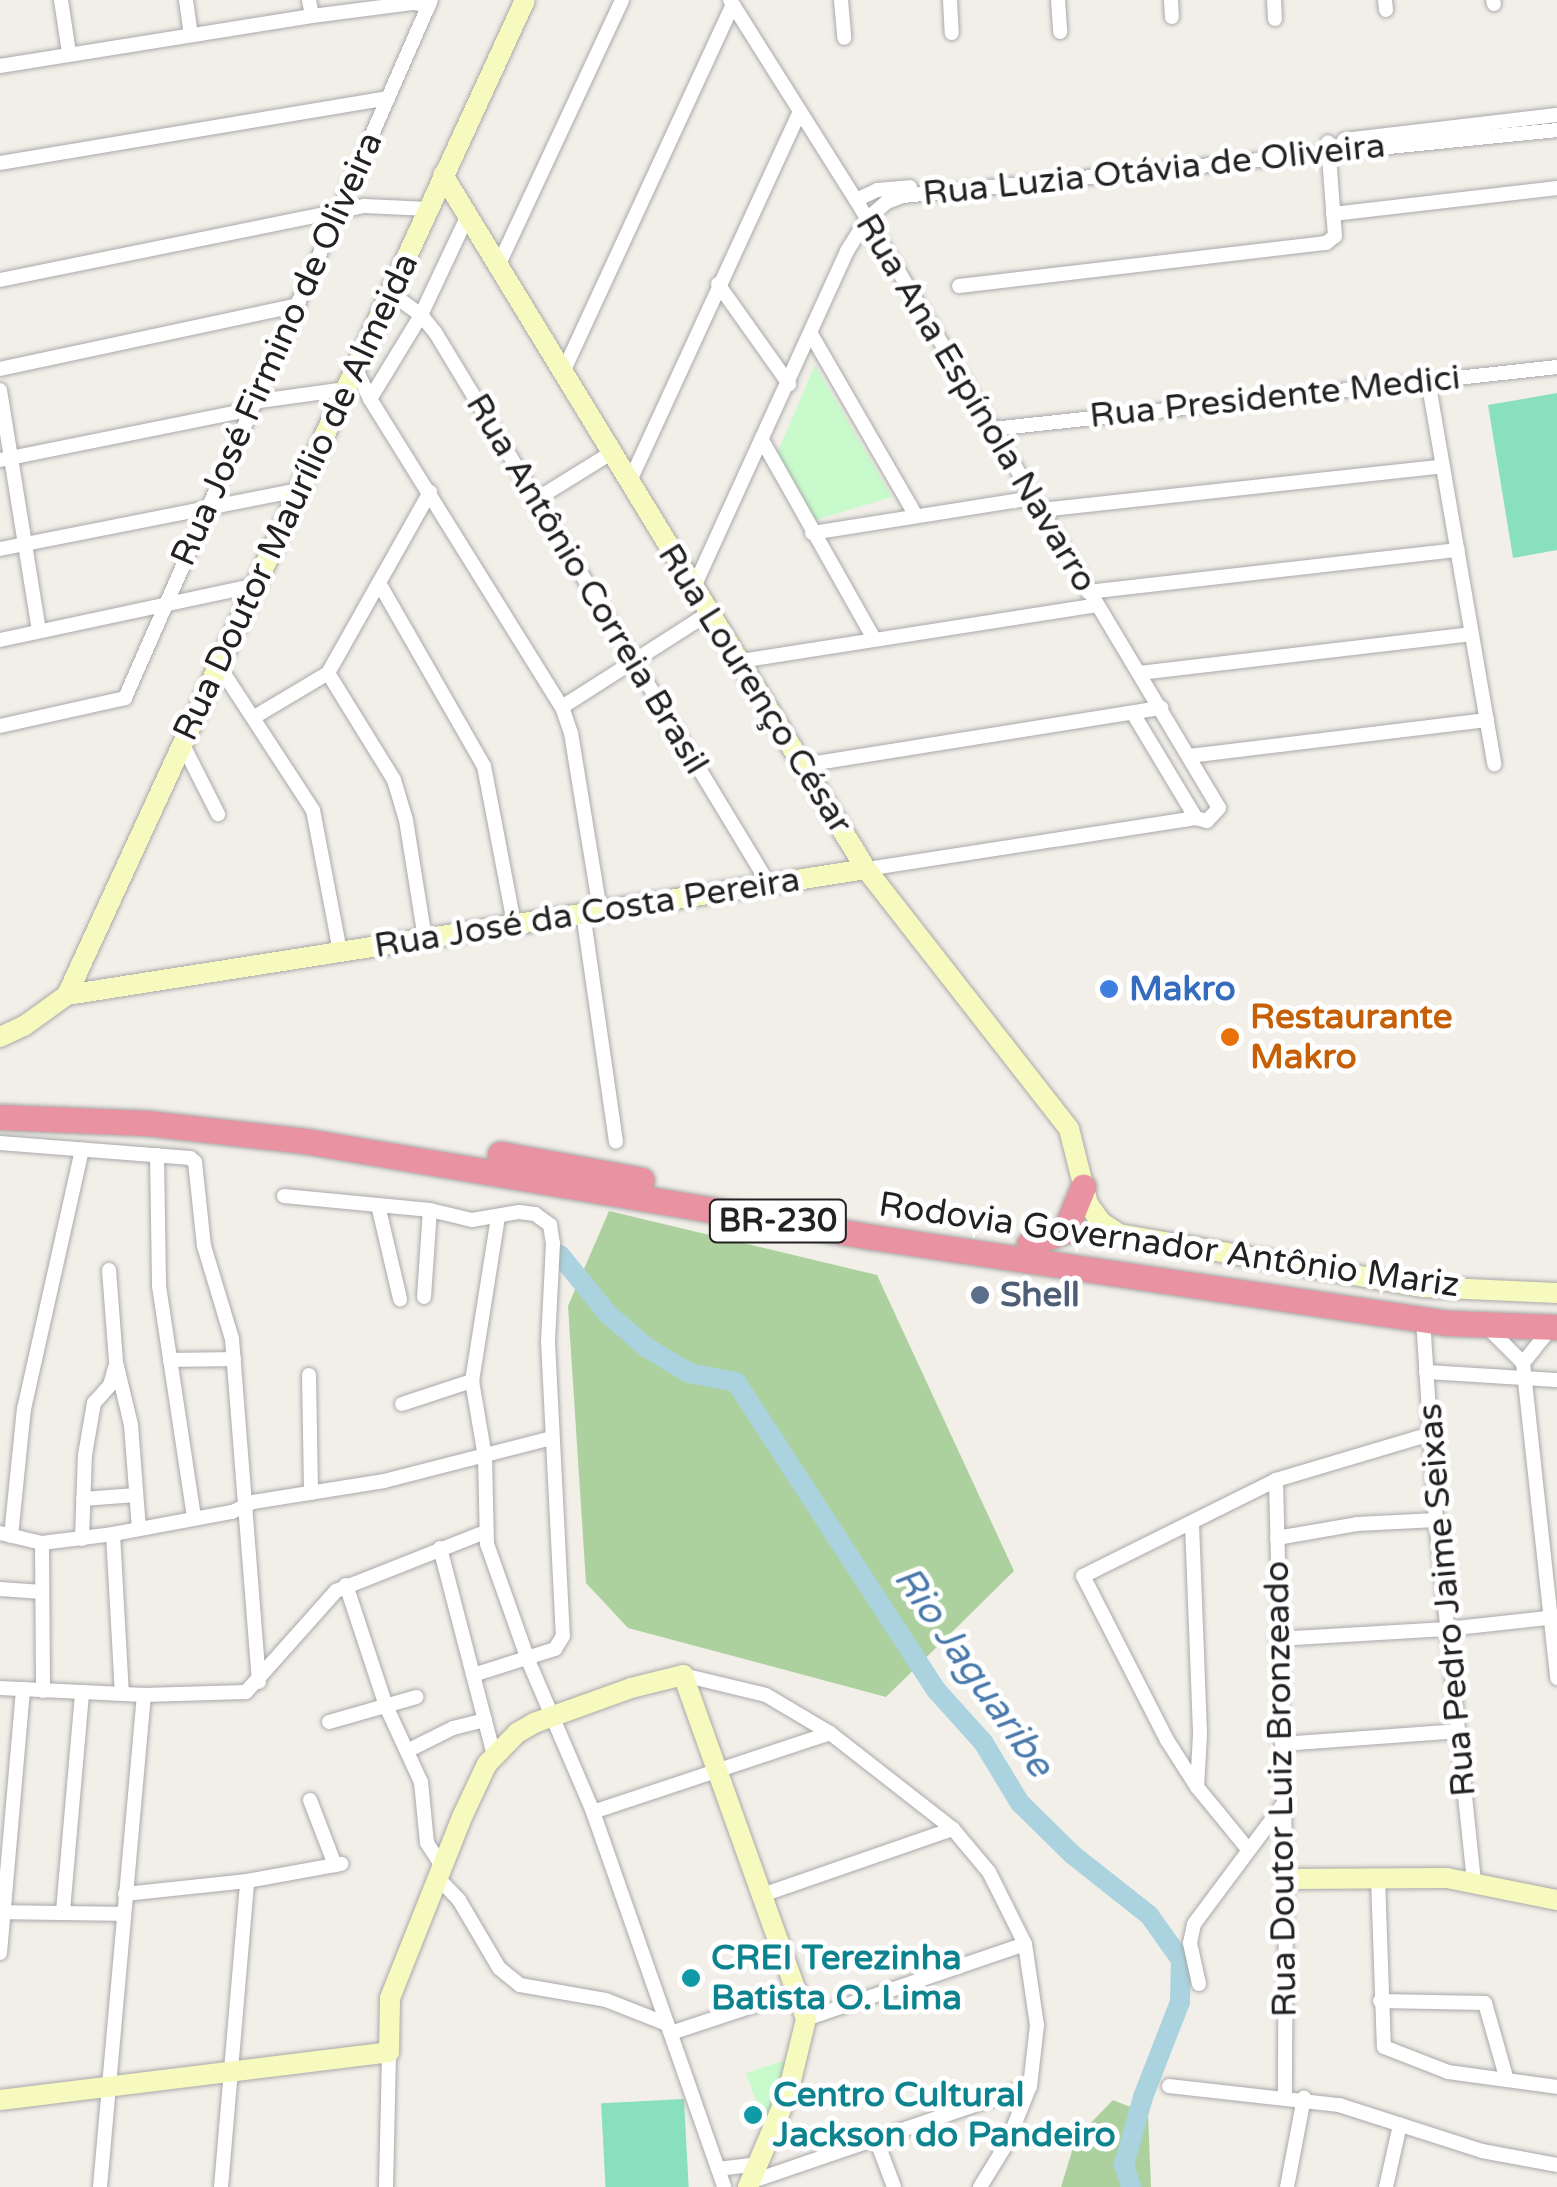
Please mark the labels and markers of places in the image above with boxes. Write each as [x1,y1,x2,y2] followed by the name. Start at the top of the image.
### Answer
[1129,968,1236,1010] place label: Makro
[1098,978,1120,1000] marker: Makro
[1250,996,1453,1078] place label: Restaurante Makro
[1219,1026,1241,1048] marker: Restaurante Makro
[1000,1274,1080,1316] place label: Shell
[969,1284,991,1306] marker: Shell
[711,1937,962,2019] place label: CREI Terezinha Batista O. Lima
[680,1967,702,1989] marker: CREI Terezinha Batista O. Lima
[773,2074,1116,2156] place label: Centro Cultural Jackson do Pandeiro
[742,2104,764,2126] marker: Centro Cultural Jackson do Pandeiro

